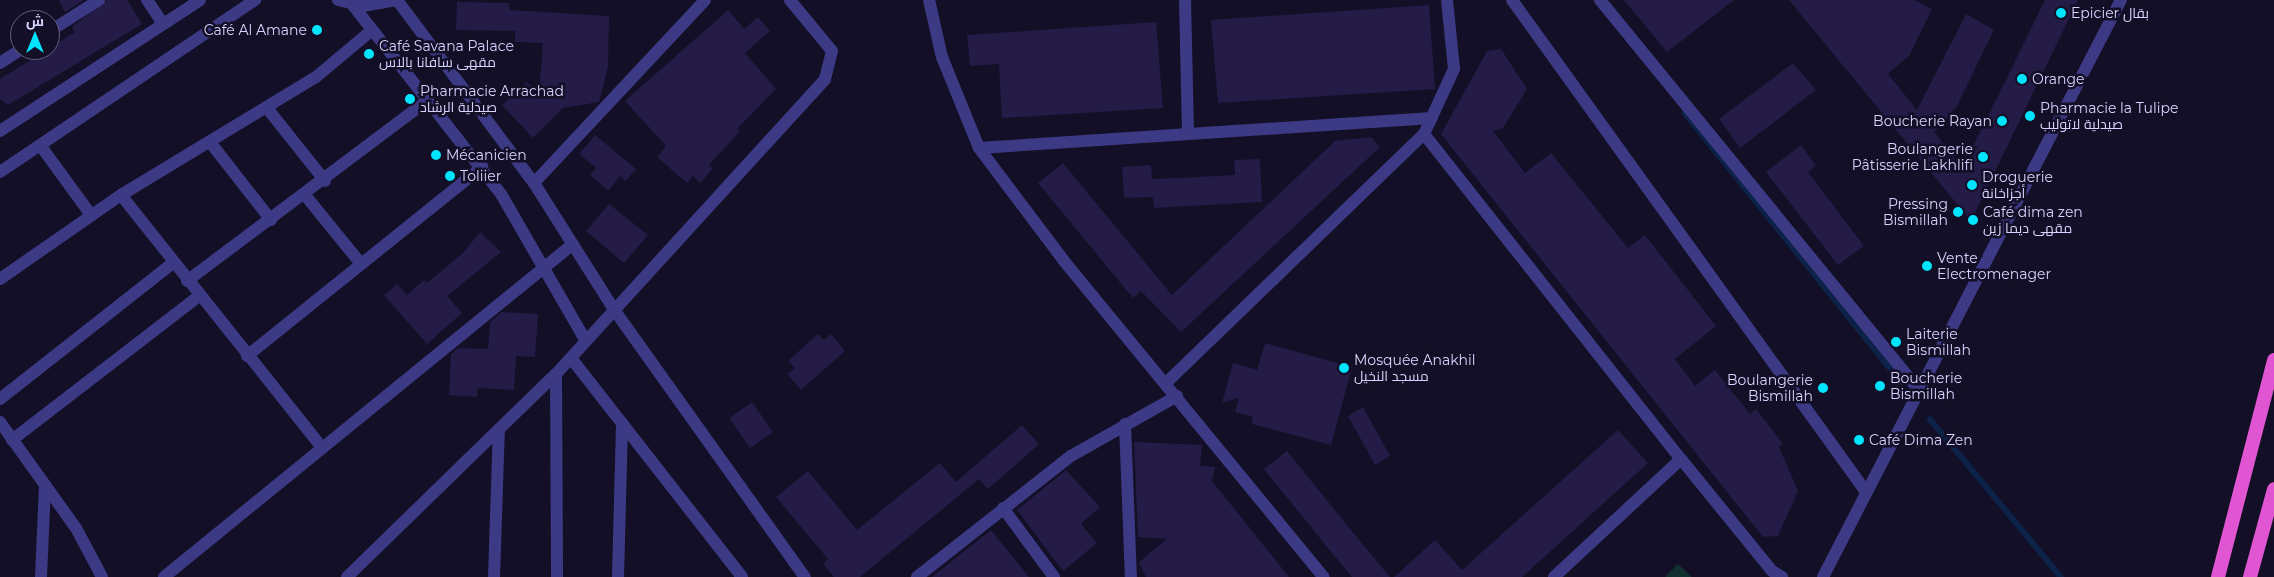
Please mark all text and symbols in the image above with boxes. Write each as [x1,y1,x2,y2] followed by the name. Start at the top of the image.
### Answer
[2071,5,2149,21] place label: Epicier بقال
[2055,7,2067,19] marker: Epicier بقال
[10,10,60,60] north arrow
[26,12,44,30] text: ش
[204,22,307,38] place label: Café Al Amane
[311,24,323,36] marker: Café Al Amane
[379,38,514,70] place label: Café Savana Palace مقهى سافانا بالاس
[363,48,375,60] marker: Café Savana Palace مقهى سافانا بالاس
[2032,71,2085,87] place label: Orange
[2016,73,2028,85] marker: Orange
[420,83,564,115] place label: Pharmacie Arrachad صيدلية الرشاد
[404,93,416,105] marker: Pharmacie Arrachad صيدلية الرشاد
[2040,100,2178,132] place label: Pharmacie la Tulipe صيدلية لاتوليب
[2024,110,2036,122] marker: Pharmacie la Tulipe صيدلية لاتوليب
[1873,113,1992,129] place label: Boucherie Rayan
[1996,115,2008,127] marker: Boucherie Rayan
[1852,141,1973,174] place label: Boulangerie Pâtisserie Lakhlifi
[446,147,527,163] place label: Mécanicien
[430,149,442,161] marker: Mécanicien
[1977,151,1989,163] marker: Boulangerie Pâtisserie Lakhlifi
[460,168,501,184] place label: Toliier
[1982,169,2053,202] place label: Droguerie أجزاخانة
[444,170,456,182] marker: Toliier
[1966,179,1978,191] marker: Droguerie أجزاخانة
[1883,196,1948,228] place label: Pressing Bismillah
[1983,204,2083,236] place label: Café dima zen مقهى ديما زين
[1952,206,1964,218] marker: Pressing Bismillah
[1967,214,1979,226] marker: Café dima zen مقهى ديما زين
[1937,250,2051,282] place label: Vente Electromenager
[1921,260,1933,272] marker: Vente Electromenager
[1906,326,1971,358] place label: Laiterie Bismillah
[1890,336,1902,348] marker: Laiterie Bismillah
[1354,352,1476,384] place label: Mosquée Anakhil مسجد النخيل
[1338,362,1350,374] marker: Mosquée Anakhil مسجد النخيل
[1890,370,1962,402] place label: Boucherie Bismillah
[1727,372,1813,404] place label: Boulangerie Bismillah
[1874,380,1886,392] marker: Boucherie Bismillah
[1817,382,1829,394] marker: Boulangerie Bismillah
[1869,432,1973,448] place label: Café Dima Zen
[1853,434,1865,446] marker: Café Dima Zen

